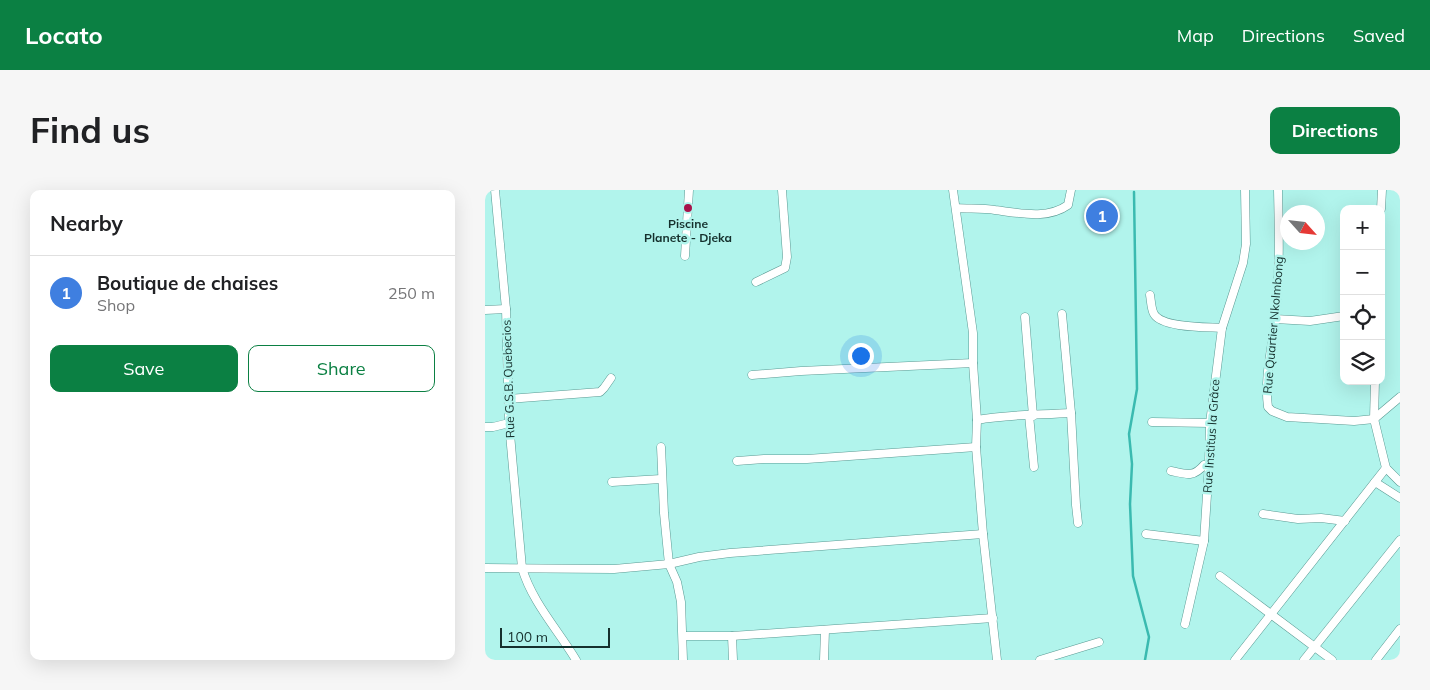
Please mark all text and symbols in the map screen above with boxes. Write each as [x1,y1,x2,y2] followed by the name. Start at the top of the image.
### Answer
[25,20,103,50] text: Locato
[1177,24,1214,47] text: Map
[1242,24,1325,47] text: Directions
[1353,24,1405,47] text: Saved
[1270,107,1400,154] button: Directions
[30,108,150,152] text: Find us
[1086,197,1118,235] pin: 1
[682,202,694,214] marker: Piscine Planete - Djeka
[1280,205,1325,250] north arrow
[1340,205,1385,385] map controls
[1340,205,1385,250] button: +
[50,210,123,236] text: Nearby
[644,216,732,245] place label: Piscine Planete - Djeka
[1340,250,1385,295] button: −
[1260,256,1286,394] street label: Rue Quartier Nkolmbong
[97,271,278,295] text: Boutique de chaises
[61,283,71,303] text: 1
[388,283,435,303] text: 250 m
[97,295,135,315] text: Shop
[1340,295,1385,340] button: locate
[498,319,518,439] street label: Rue G.S.B. Quebecios
[1340,340,1385,385] button: layers
[848,343,874,369] your location
[50,345,238,392] button: Save
[248,345,435,392] button: Share
[1200,379,1222,493] street label: Rue Institus la Grâce
[500,625,610,648] scale bar
[507,628,548,646] text: 100 m

